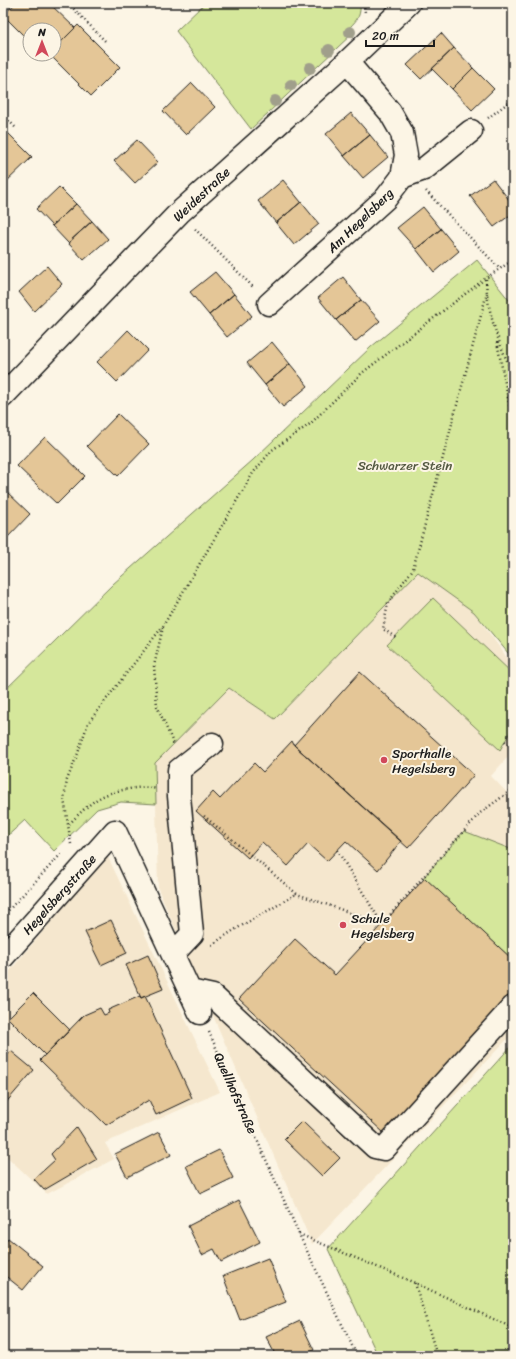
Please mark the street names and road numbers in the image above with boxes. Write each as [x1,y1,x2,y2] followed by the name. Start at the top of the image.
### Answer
[167,161,236,227] street label: Weidestraße
[321,182,400,259] street label: Am Hegelsberg
[16,848,102,940] street label: Hegelsbergstraße
[207,1049,264,1138] street label: Quellhofstraße

